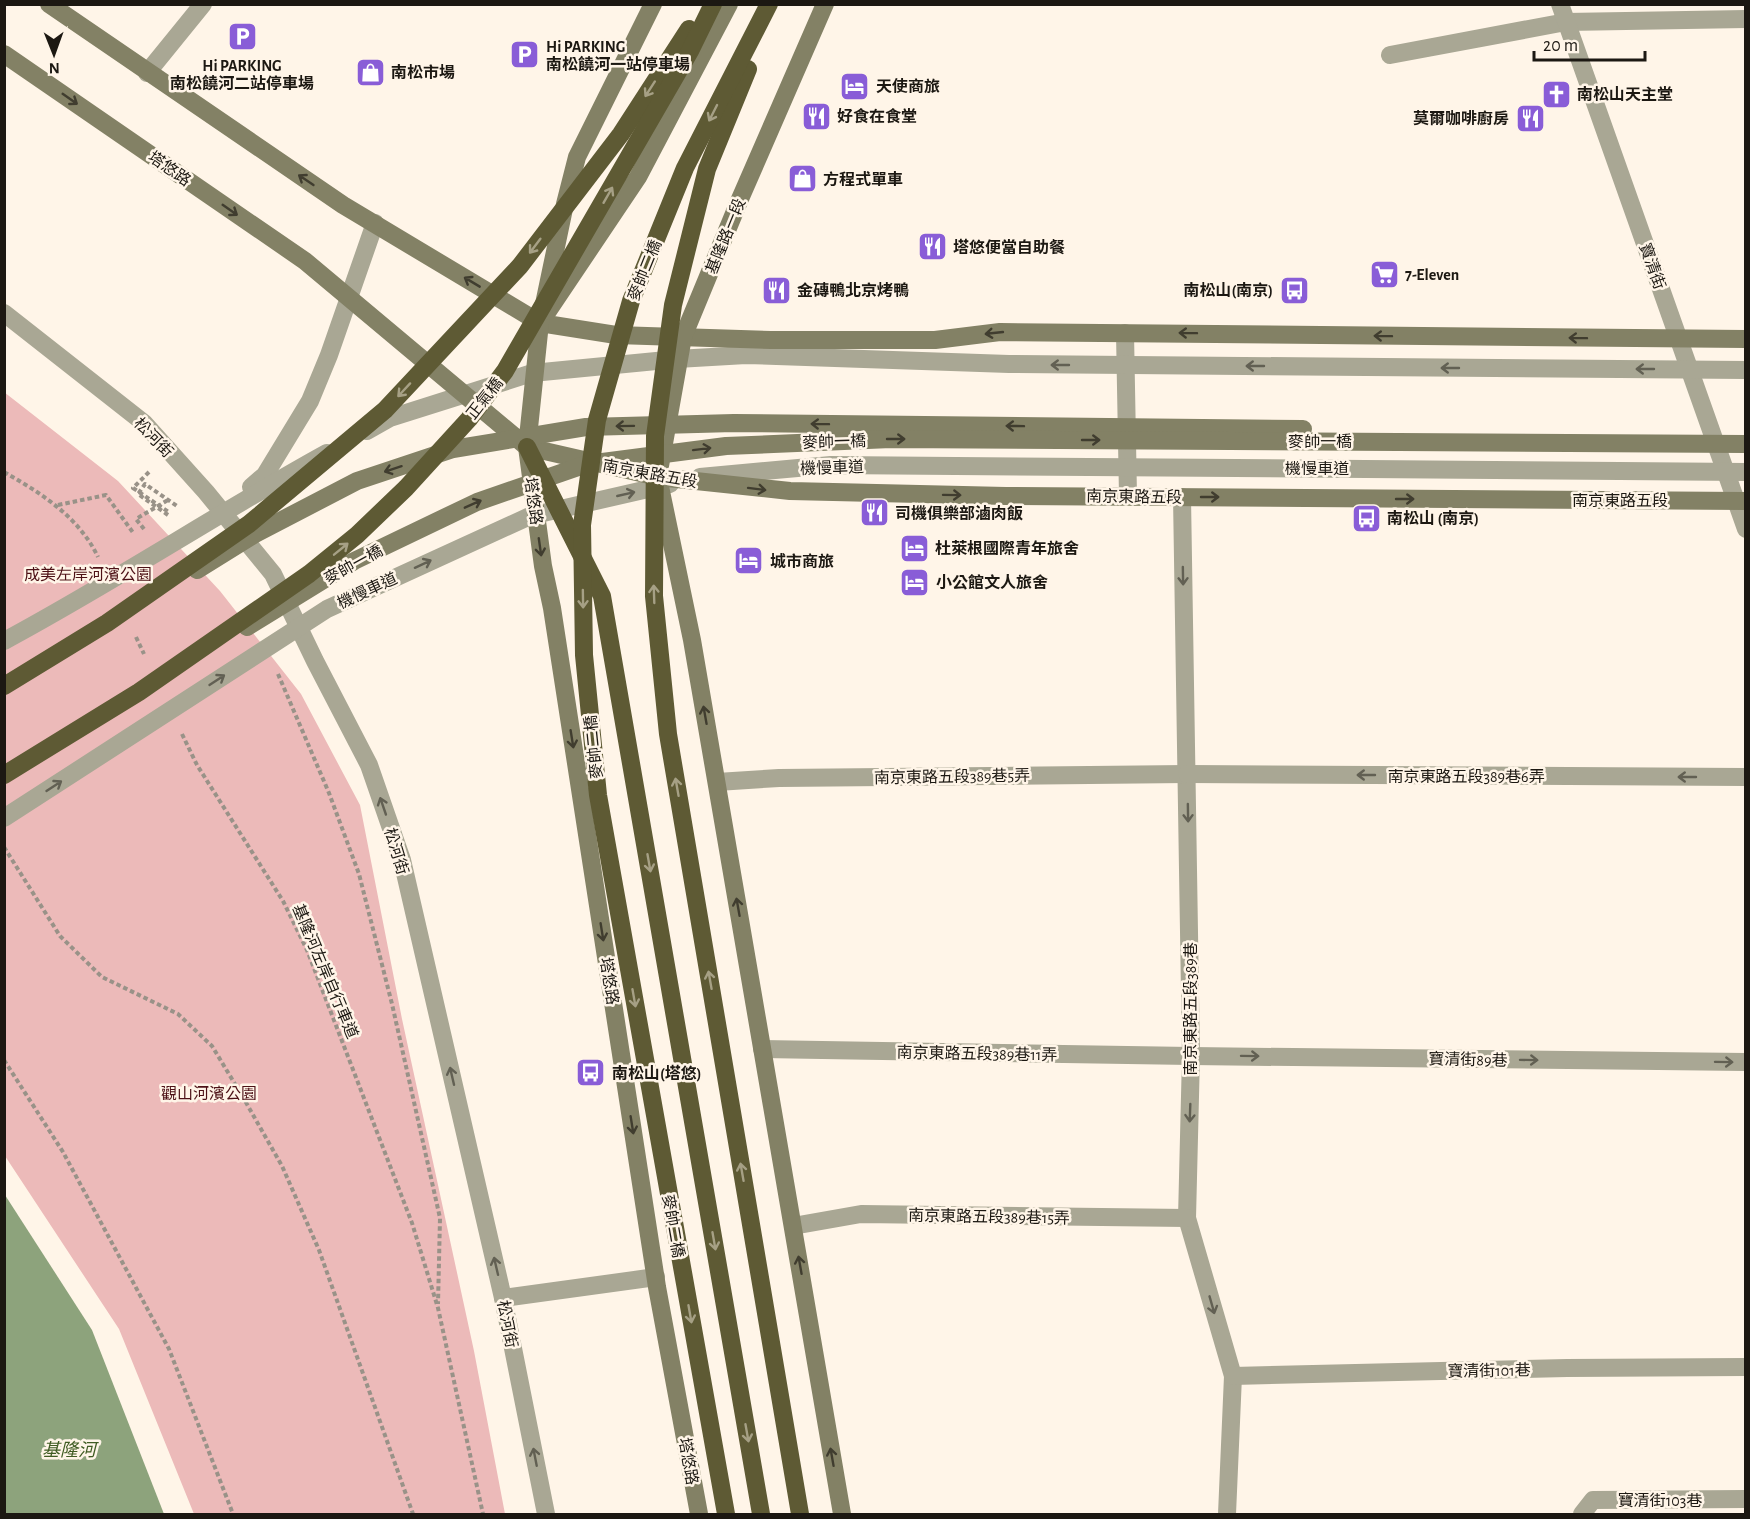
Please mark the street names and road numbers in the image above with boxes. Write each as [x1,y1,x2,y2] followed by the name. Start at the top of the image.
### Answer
[145,148,194,189] street label: 塔悠路
[703,196,748,276] street label: 基隆路一段
[625,237,664,303] street label: 麥帥二橋
[1636,240,1670,292] street label: 寶清街
[463,374,506,422] street label: 正氣橋
[131,414,176,461] street label: 松河街
[802,432,866,451] street label: 麥帥一橋
[1288,433,1352,450] street label: 麥帥一橋
[601,457,699,490] street label: 南京東路五段
[800,458,864,477] street label: 機慢車道
[1285,460,1349,477] street label: 機慢車道
[522,476,545,526] street label: 塔悠路
[1086,487,1182,506] street label: 南京東路五段
[1572,492,1668,509] street label: 南京東路五段
[321,541,385,587] street label: 麥帥一橋
[335,569,400,612] street label: 機慢車道
[582,714,605,780] street label: 麥帥二橋
[874,767,1030,786] street label: 南京東路五段389巷5弄
[1387,768,1545,785] street label: 南京東路五段389巷6弄
[381,826,412,877] street label: 松河街
[290,902,361,1041] street label: 基隆河左岸自行車道
[1182,942,1199,1076] street label: 南京東路五段389巷
[597,956,622,1006] street label: 塔悠路
[896,1044,1057,1063] street label: 南京東路五段389巷11弄
[1428,1049,1508,1069] street label: 寶清街89巷
[660,1193,687,1259] street label: 麥帥二橋
[908,1207,1070,1226] street label: 南京東路五段389巷15弄
[495,1299,520,1349] street label: 松河街
[1447,1360,1531,1380] street label: 寶清街101巷
[676,1436,701,1486] street label: 塔悠路
[1618,1491,1702,1509] street label: 寶清街103巷

